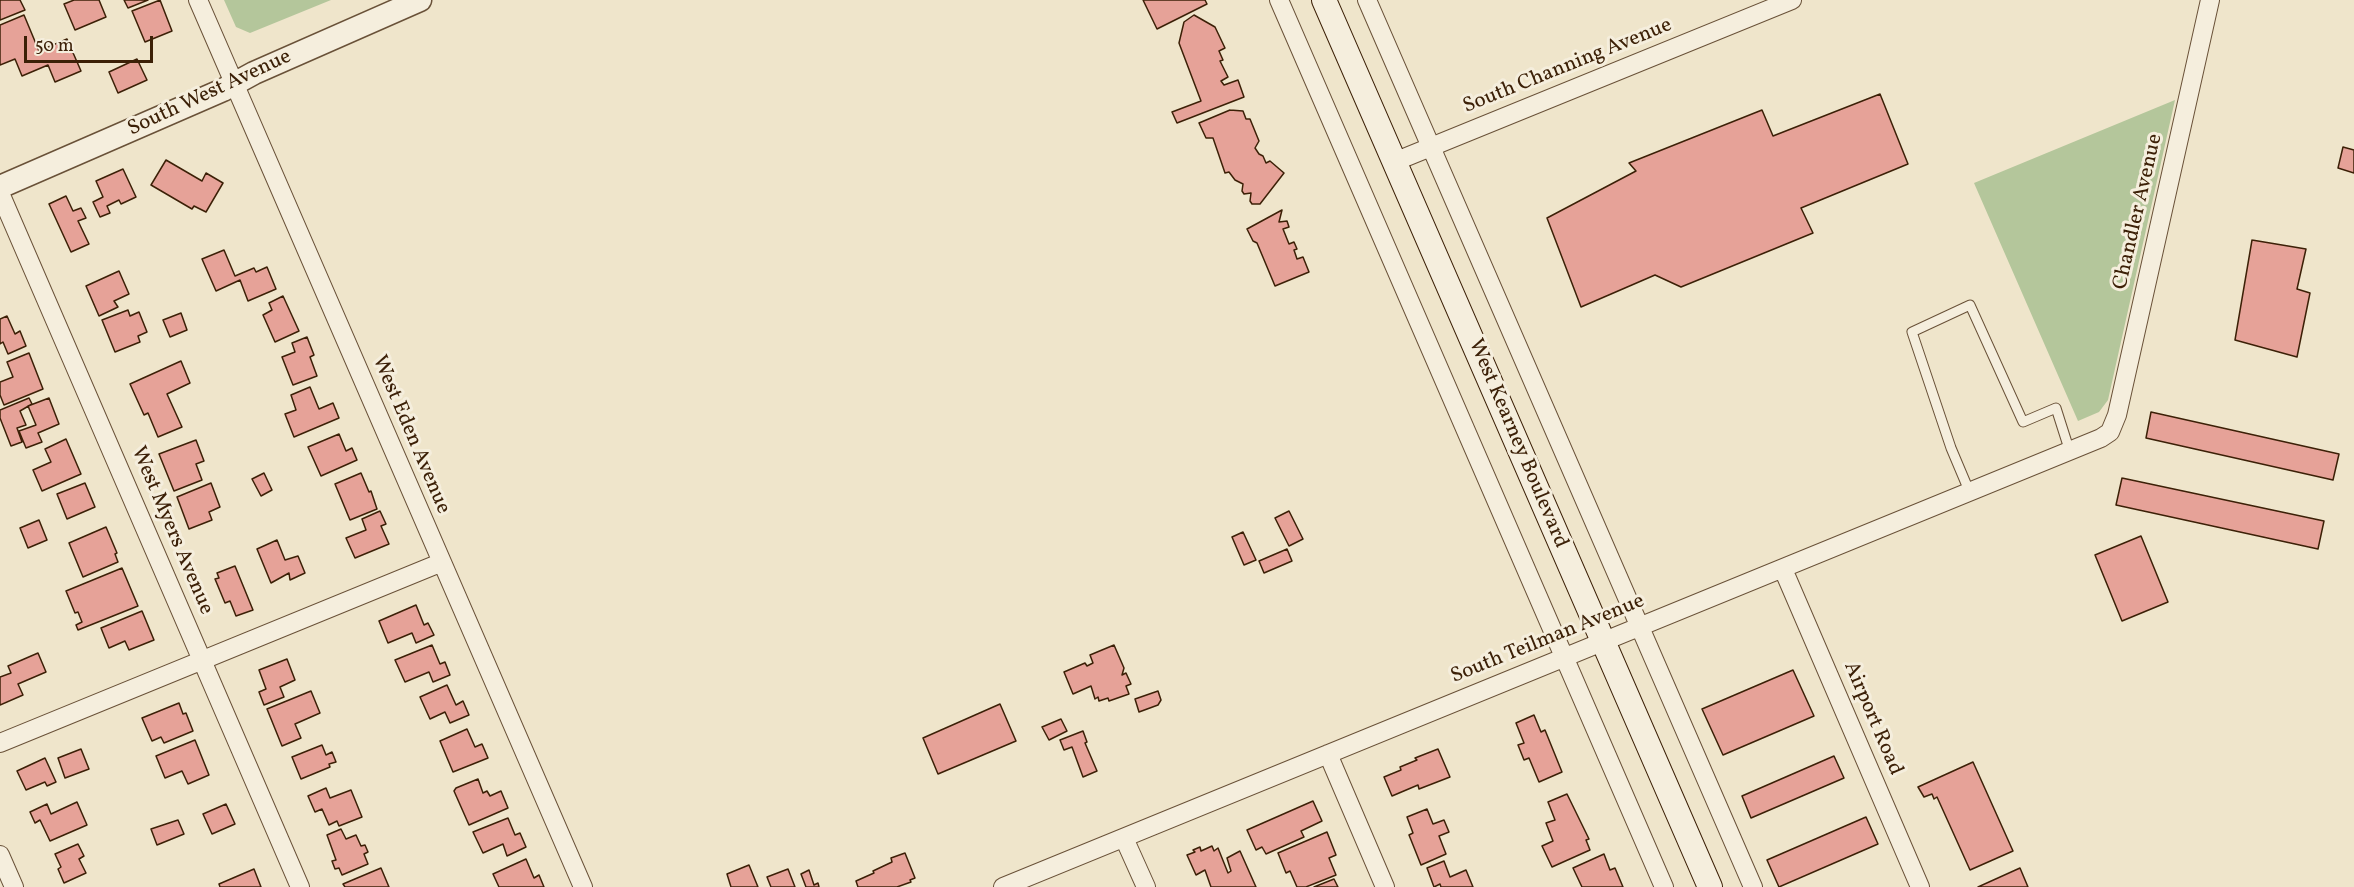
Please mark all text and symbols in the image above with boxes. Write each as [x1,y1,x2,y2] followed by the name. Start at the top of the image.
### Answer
[1460,14,1676,120] street label: South Channing Avenue
[27,24,156,62] scale bar
[35,34,74,59] text: 50 m
[124,45,296,143] street label: South West Avenue
[2109,132,2169,292] street label: Chandler Avenue
[1462,336,1572,552] street label: West Kearney Boulevard
[365,352,455,518] street label: West Eden Avenue
[124,443,218,619] street label: West Myers Avenue
[1448,590,1648,690] street label: South Teilman Avenue
[1837,658,1907,780] street label: Airport Road

